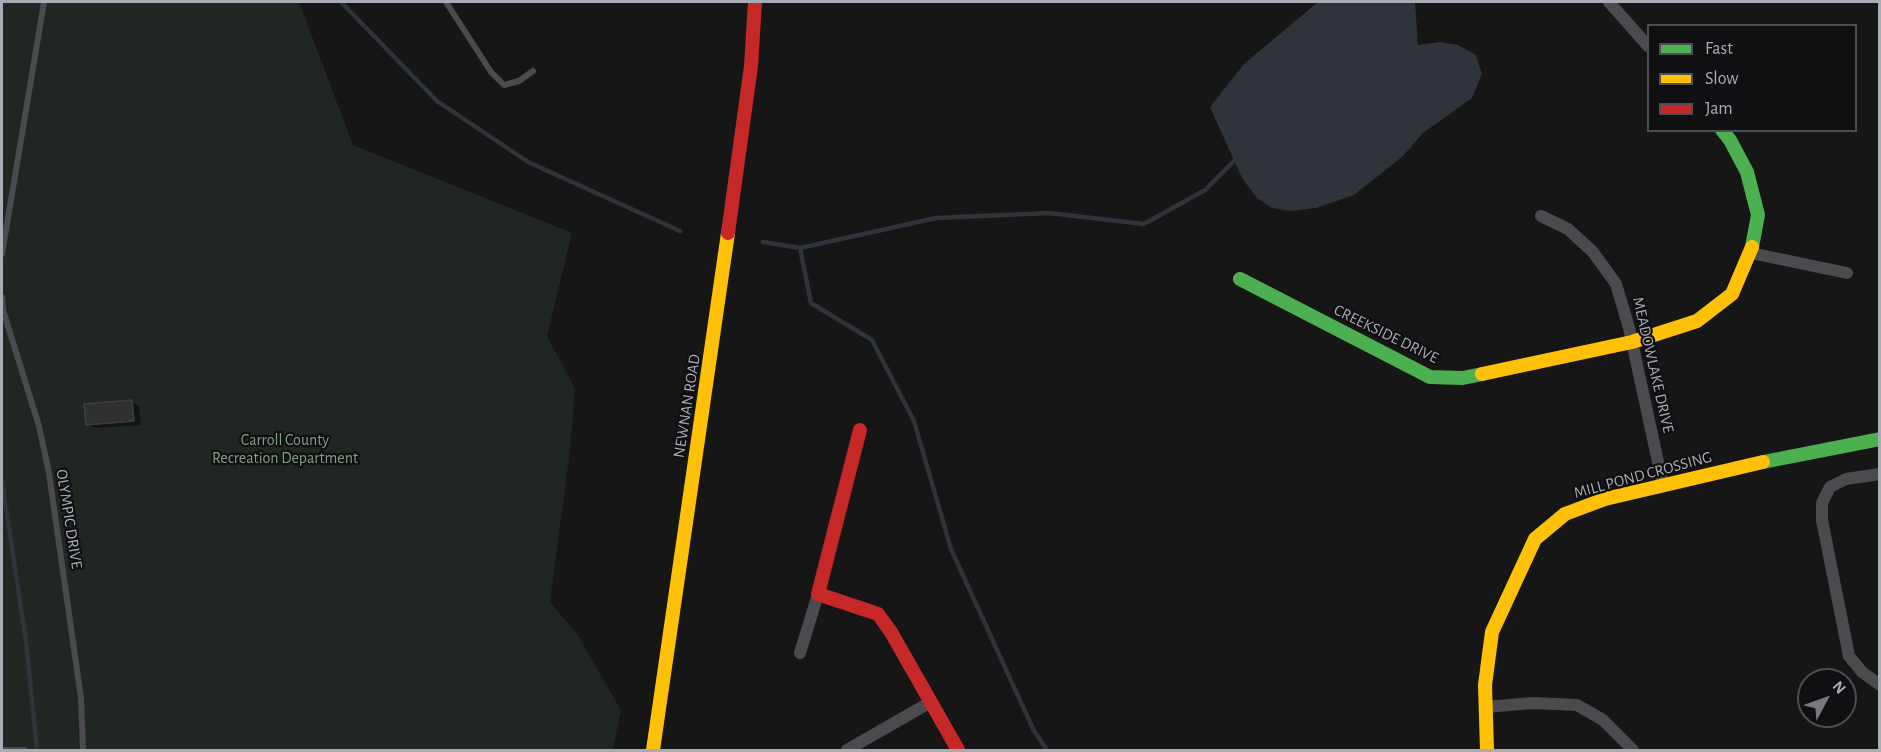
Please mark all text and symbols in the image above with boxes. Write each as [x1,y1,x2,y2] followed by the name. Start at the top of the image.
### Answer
[1647,24,1857,132] legend
[1705,40,1733,58] text: Fast
[1705,70,1738,88] text: Slow
[1705,100,1733,118] text: Jam
[1628,295,1678,435] street label: MEADOWLAKE DRIVE
[1331,300,1441,368] street label: CREEKSIDE DRIVE
[669,353,705,459] street label: NEWNAN ROAD
[212,430,358,468] park label: Carroll County Recreation Department
[1572,447,1714,503] street label: MILL POND CROSSING
[52,468,86,570] street label: OLYMPIC DRIVE
[1797,668,1857,728] north arrow
[1829,678,1849,697] text: N

